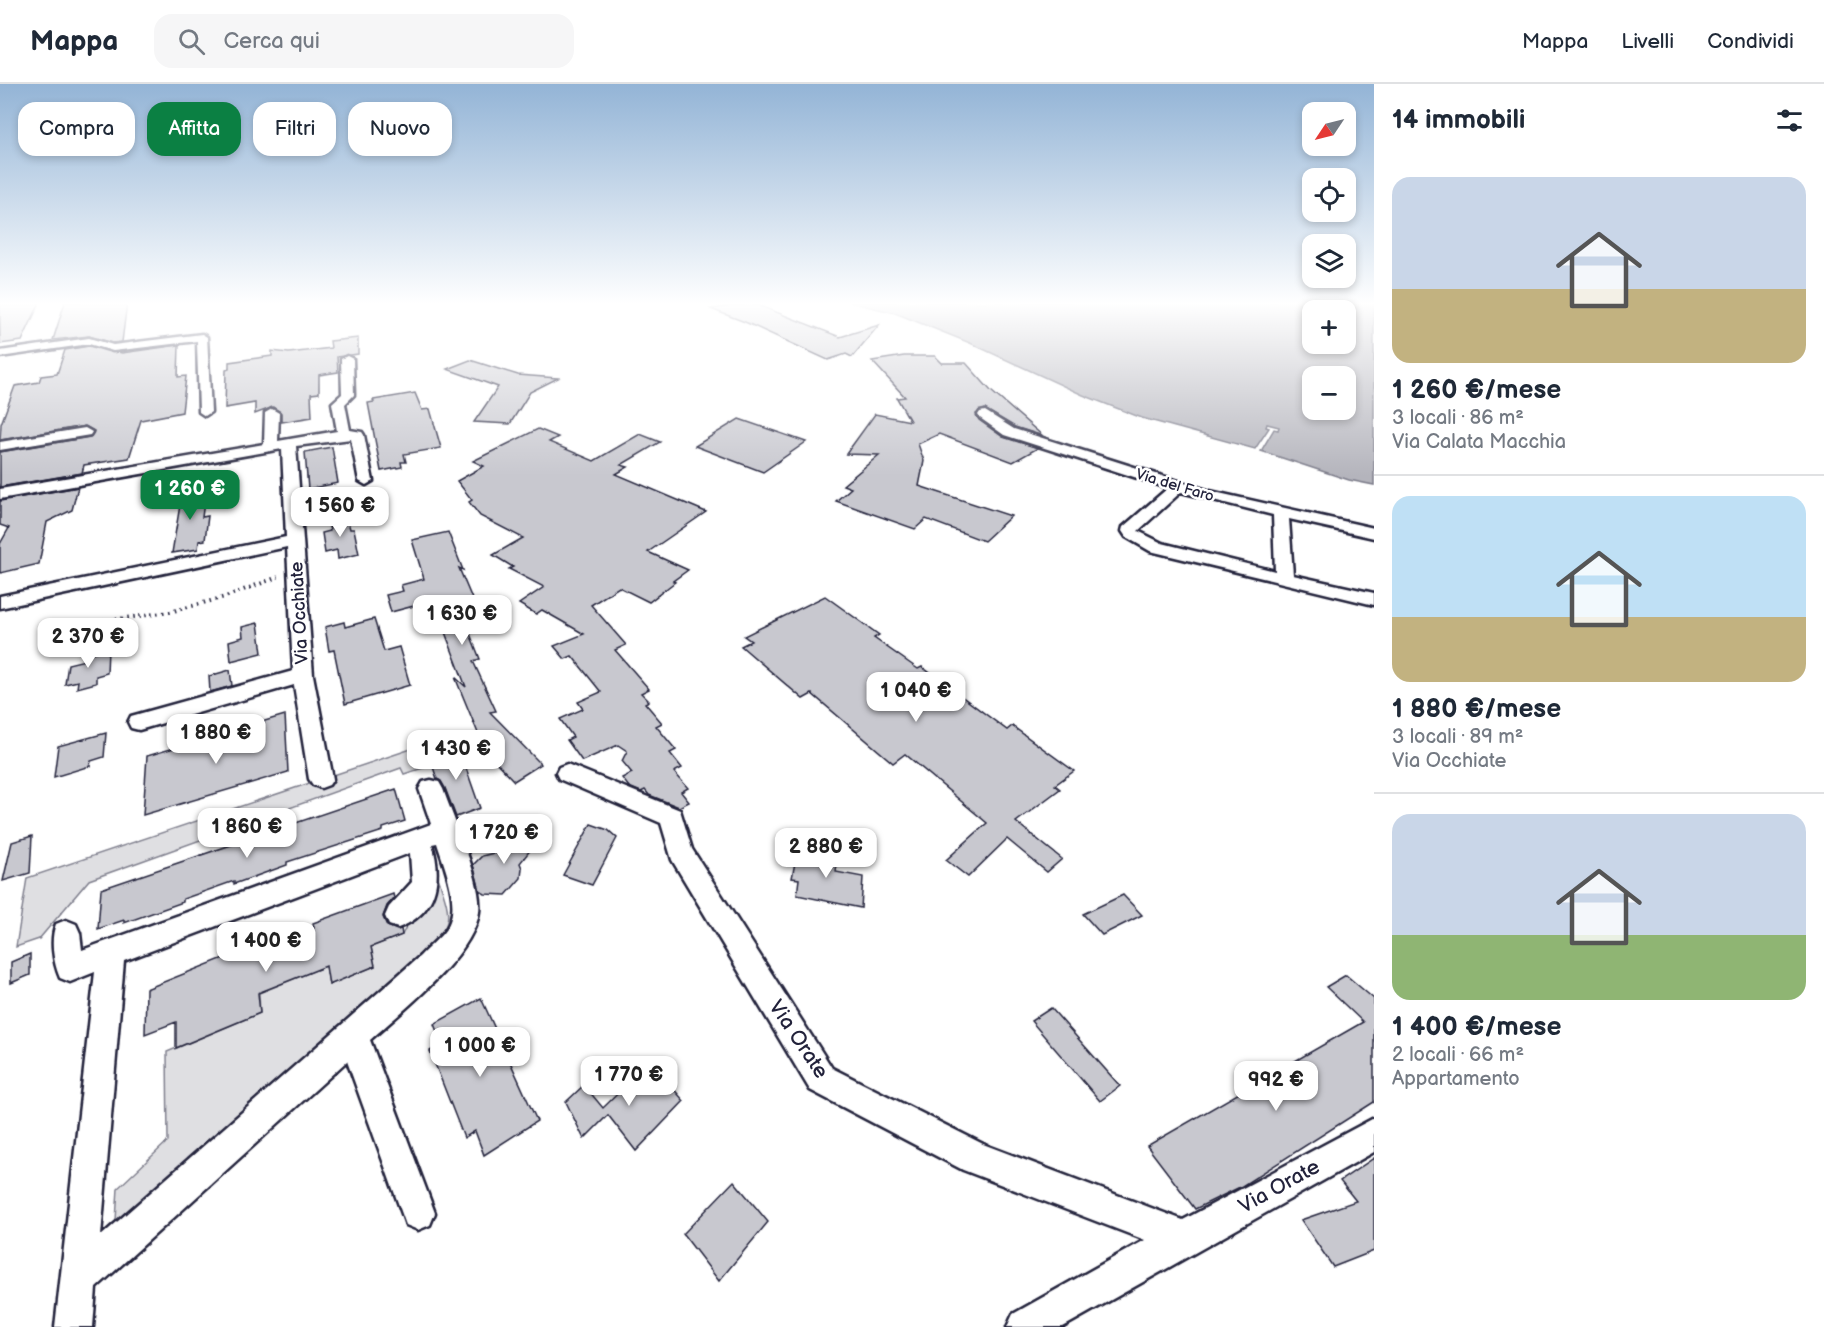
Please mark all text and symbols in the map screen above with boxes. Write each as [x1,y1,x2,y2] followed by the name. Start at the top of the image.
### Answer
[154,14,574,68] search box
[30,25,118,58] text: Mappa
[175,25,208,58] icon: search
[223,28,320,55] text: Cerca qui
[1522,29,1588,54] text: Mappa
[1621,29,1674,54] text: Livelli
[1707,29,1794,54] text: Condividi
[18,102,135,156] chip: Compra
[147,102,241,156] chip: Affitta
[253,102,336,156] chip: Filtri
[348,102,452,156] chip: Nuovo
[1302,102,1356,156] north arrow
[1302,102,1356,420] map controls
[1773,104,1806,137] icon: filters
[1392,105,1525,136] text: 14 immobili
[1302,168,1356,222] button: locate
[1545,216,1653,324] icon: home
[1302,234,1356,288] button: layers
[1302,300,1356,354] button: +
[1302,366,1356,420] button: −
[1392,375,1561,406] text: 1 260 €/mese
[1392,406,1524,430] text: 3 locali · 86 m²
[1392,430,1566,454] text: Via Calata Macchia
[1133,465,1216,506] street label: Via del Faro
[135,470,245,521] pin: 1 260 €
[155,477,225,501] text: 1 260 €
[285,487,395,538] pin: 1 560 €
[305,494,375,518] text: 1 560 €
[1545,535,1653,643] icon: home
[286,561,313,665] street label: Via Occhiate
[407,595,517,646] pin: 1 630 €
[427,602,497,626] text: 1 630 €
[33,618,143,669] pin: 2 370 €
[51,625,125,649] text: 2 370 €
[861,672,971,723] pin: 1 040 €
[881,679,952,703] text: 1 040 €
[1392,694,1561,725] text: 1 880 €/mese
[161,714,271,765] pin: 1 880 €
[181,721,251,745] text: 1 880 €
[1392,725,1523,749] text: 3 locali · 89 m²
[401,730,511,781] pin: 1 430 €
[421,737,491,761] text: 1 430 €
[1392,749,1506,773] text: Via Occhiate
[192,808,302,859] pin: 1 860 €
[449,814,559,865] pin: 1 720 €
[212,815,282,839] text: 1 860 €
[469,821,539,845] text: 1 720 €
[771,828,881,879] pin: 2 880 €
[789,835,863,859] text: 2 880 €
[1545,853,1653,961] icon: home
[211,922,321,973] pin: 1 400 €
[231,929,302,953] text: 1 400 €
[763,995,834,1083] street label: Via Orate
[1392,1012,1561,1043] text: 1 400 €/mese
[425,1027,535,1078] pin: 1 000 €
[444,1034,516,1058] text: 1 000 €
[1392,1043,1524,1067] text: 2 locali · 66 m²
[574,1056,684,1107] pin: 1 770 €
[1234,1061,1318,1112] pin: 992 €
[595,1063,663,1087] text: 1 770 €
[1392,1067,1520,1091] text: Appartamento
[1248,1068,1304,1092] text: 992 €
[1234,1154,1324,1219] street label: Via Orate

